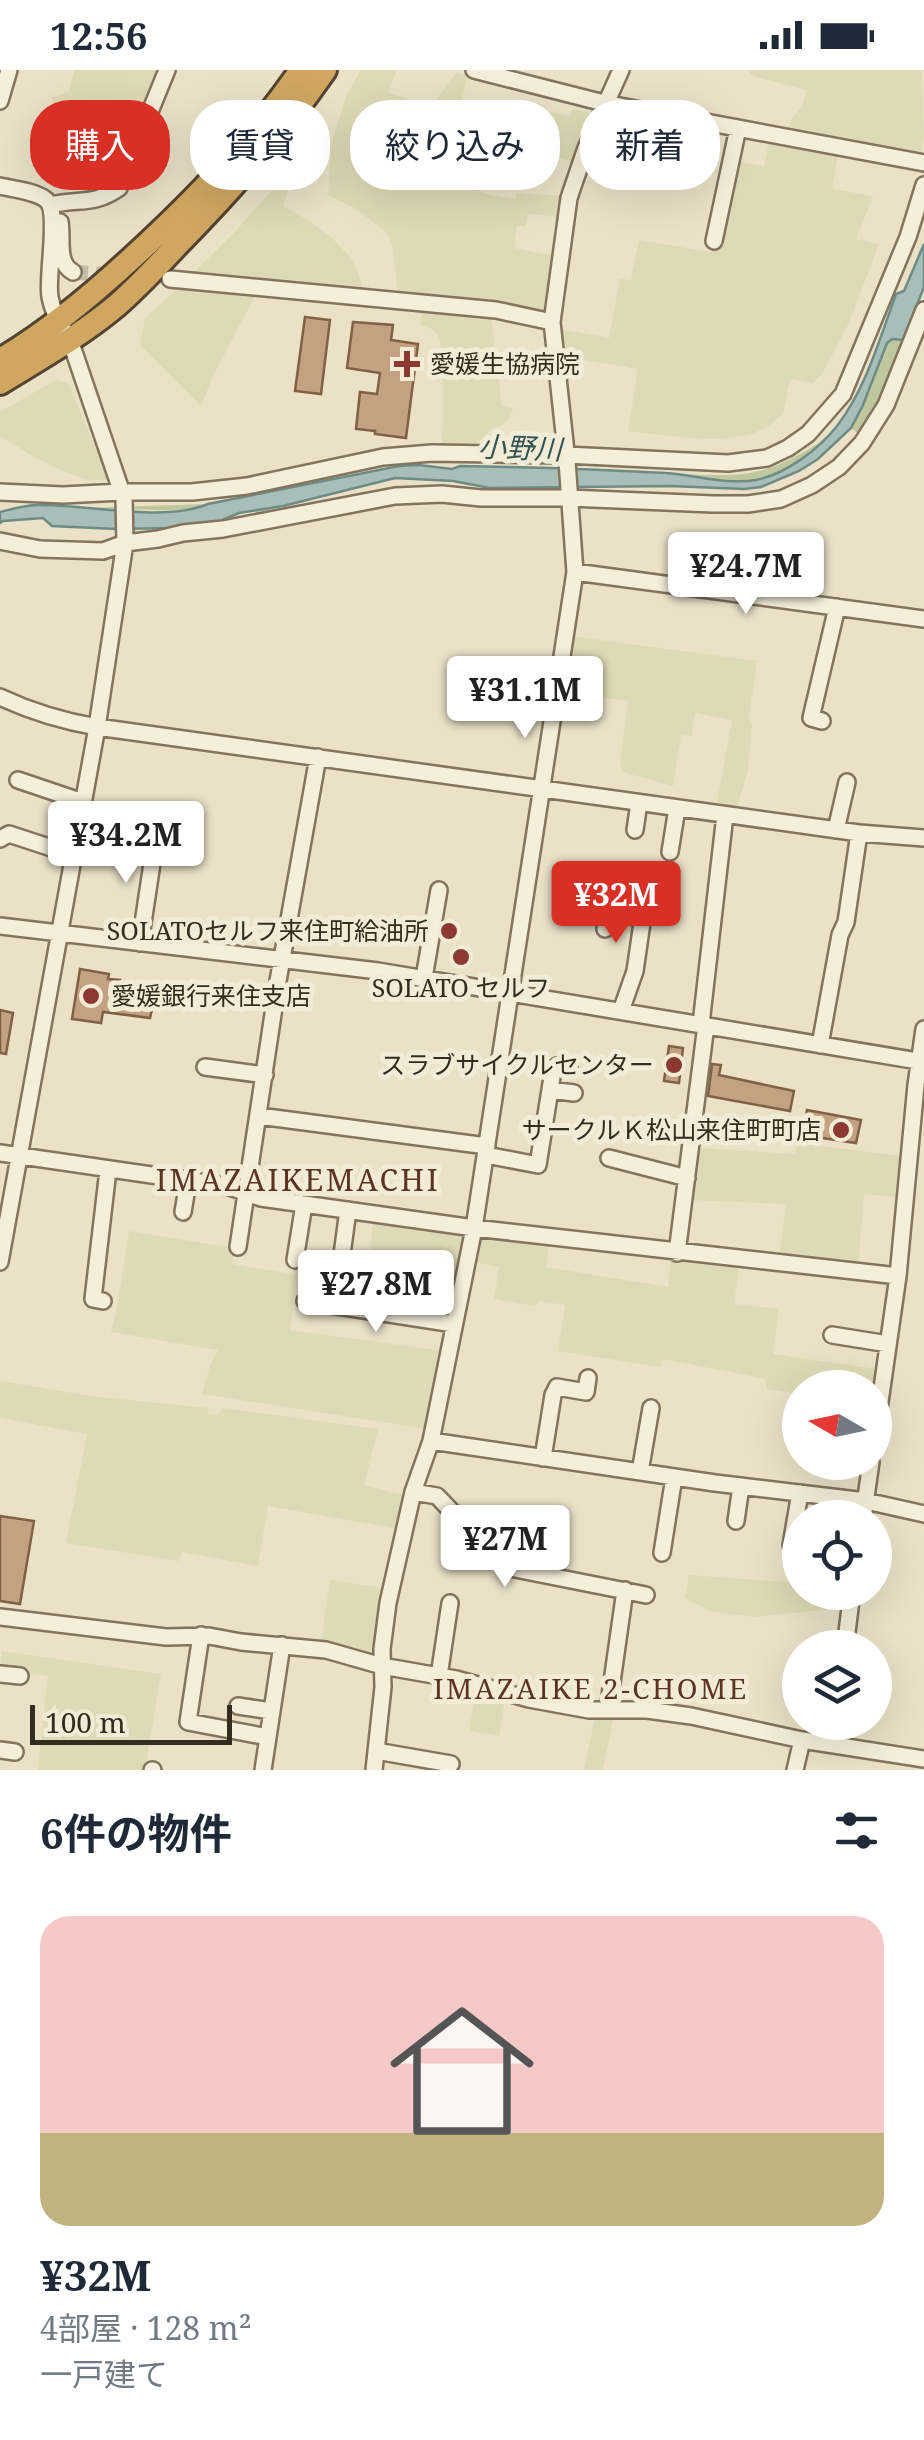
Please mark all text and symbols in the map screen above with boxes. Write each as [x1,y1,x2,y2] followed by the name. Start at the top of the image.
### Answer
[50,9,147,61] text: 12:56
[30,100,170,190] chip: 購入
[190,100,330,190] chip: 賃貸
[350,100,560,190] chip: 絞り込み
[580,100,720,190] chip: 新着
[430,346,580,380] place label: 愛媛生協病院
[394,351,420,377] marker: 愛媛生協病院
[477,427,566,468] water label: 小野川
[665,532,827,617] pin: ¥24.7M
[690,543,802,586] text: ¥24.7M
[444,656,606,741] pin: ¥31.1M
[469,667,581,710] text: ¥31.1M
[45,801,207,886] pin: ¥34.2M
[70,812,182,855] text: ¥34.2M
[557,861,675,946] pin: ¥32M
[574,872,658,915] text: ¥32M
[107,913,429,947] place label: SOLATOセルフ来住町給油所
[438,920,460,942] marker: SOLATOセルフ来住町給油所
[450,946,472,968] marker: SOLATO セルフ
[372,970,550,1004] place label: SOLATO セルフ
[111,978,311,1012] place label: 愛媛銀行来住支店
[80,985,102,1007] marker: 愛媛銀行来住支店
[380,1047,654,1081] place label: スラブサイクルセンター
[663,1054,685,1076] marker: スラブサイクルセンター
[522,1112,821,1146] place label: サークルＫ松山来住町町店
[830,1119,852,1141] marker: サークルＫ松山来住町町店
[156,1159,440,1200] district label: IMAZAIKEMACHI
[295,1250,457,1335] pin: ¥27.8M
[320,1261,432,1304] text: ¥27.8M
[782,1370,892,1480] north arrow
[782,1370,892,1740] map controls
[782,1500,892,1610] button: locate
[446,1505,564,1590] pin: ¥27M
[463,1516,547,1559] text: ¥27M
[782,1630,892,1740] button: layers
[433,1669,749,1707] district label: IMAZAIKE 2-CHOME
[30,1700,232,1744] scale bar
[45,1703,126,1741] text: 100 m
[829,1803,884,1858] icon: filters
[40,1804,232,1861] text: 6件の物件
[372,1981,552,2161] icon: home
[40,2246,151,2303] text: ¥32M
[40,2306,252,2349] text: 4部屋 · 128 m²
[40,2352,168,2395] text: 一戸建て

